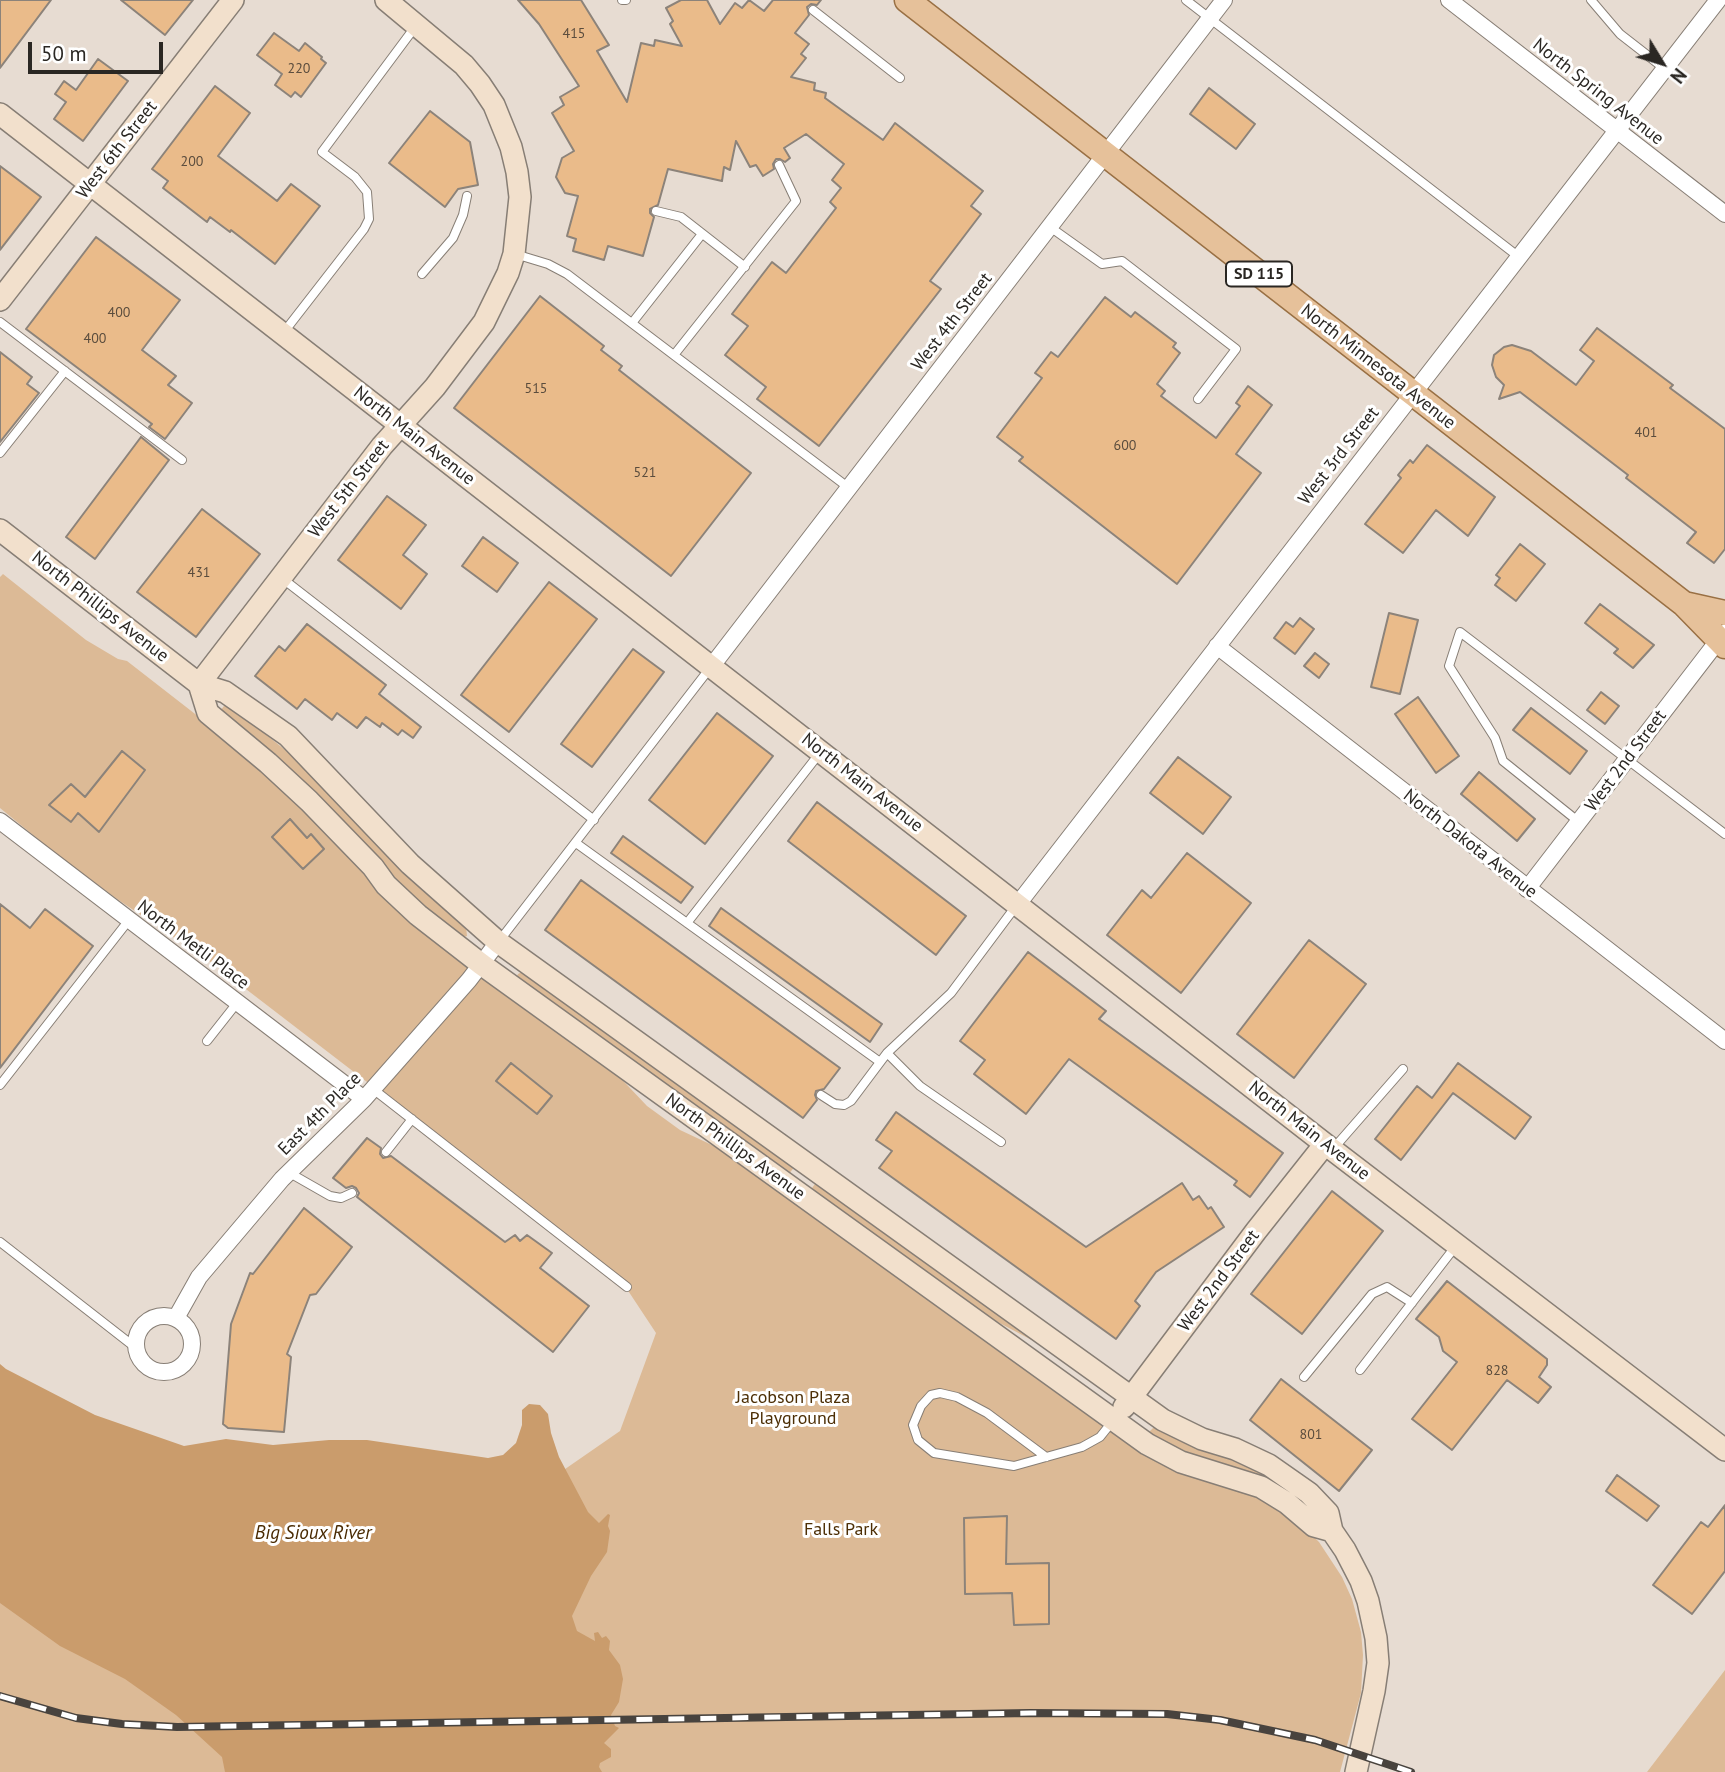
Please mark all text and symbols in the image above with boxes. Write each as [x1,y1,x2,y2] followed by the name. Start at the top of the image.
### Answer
[563,26,585,42] house number: 415
[32,28,166,72] scale bar
[1627,28,1697,98] north arrow
[1528,34,1668,150] street label: North Spring Avenue
[41,40,87,67] text: 50 m
[288,61,310,77] house number: 220
[1665,64,1692,88] text: N
[72,97,162,203] street label: West 6th Street
[181,154,203,170] house number: 200
[1226,262,1292,286] road number: SD 115
[907,269,997,375] street label: West 4th Street
[1296,300,1460,434] street label: North Minnesota Avenue
[108,305,130,321] house number: 400
[84,331,106,347] house number: 400
[525,381,547,397] house number: 515
[349,382,479,490] street label: North Main Avenue
[1294,403,1384,509] street label: West 3rd Street
[1635,425,1657,441] house number: 401
[304,436,394,542] street label: West 5th Street
[1114,438,1136,454] house number: 600
[634,465,656,481] house number: 521
[27,547,173,667] street label: North Phillips Avenue
[188,565,210,581] house number: 431
[1581,706,1671,816] street label: West 2nd Street
[797,729,927,837] street label: North Main Avenue
[1399,785,1541,903] street label: North Dakota Avenue
[133,896,253,994] street label: North Metli Place
[274,1068,366,1160] street label: East 4th Place
[1244,1077,1374,1185] street label: North Main Avenue
[661,1089,809,1205] street label: North Phillips Avenue
[1174,1226,1264,1336] street label: West 2nd Street
[1486,1363,1508,1379] house number: 828
[736,1387,850,1430] park label: Jacobson Plaza Playground
[1300,1427,1322,1443] house number: 801
[804,1519,878,1541] park label: Falls Park
[255,1523,371,1545] water label: Big Sioux River

